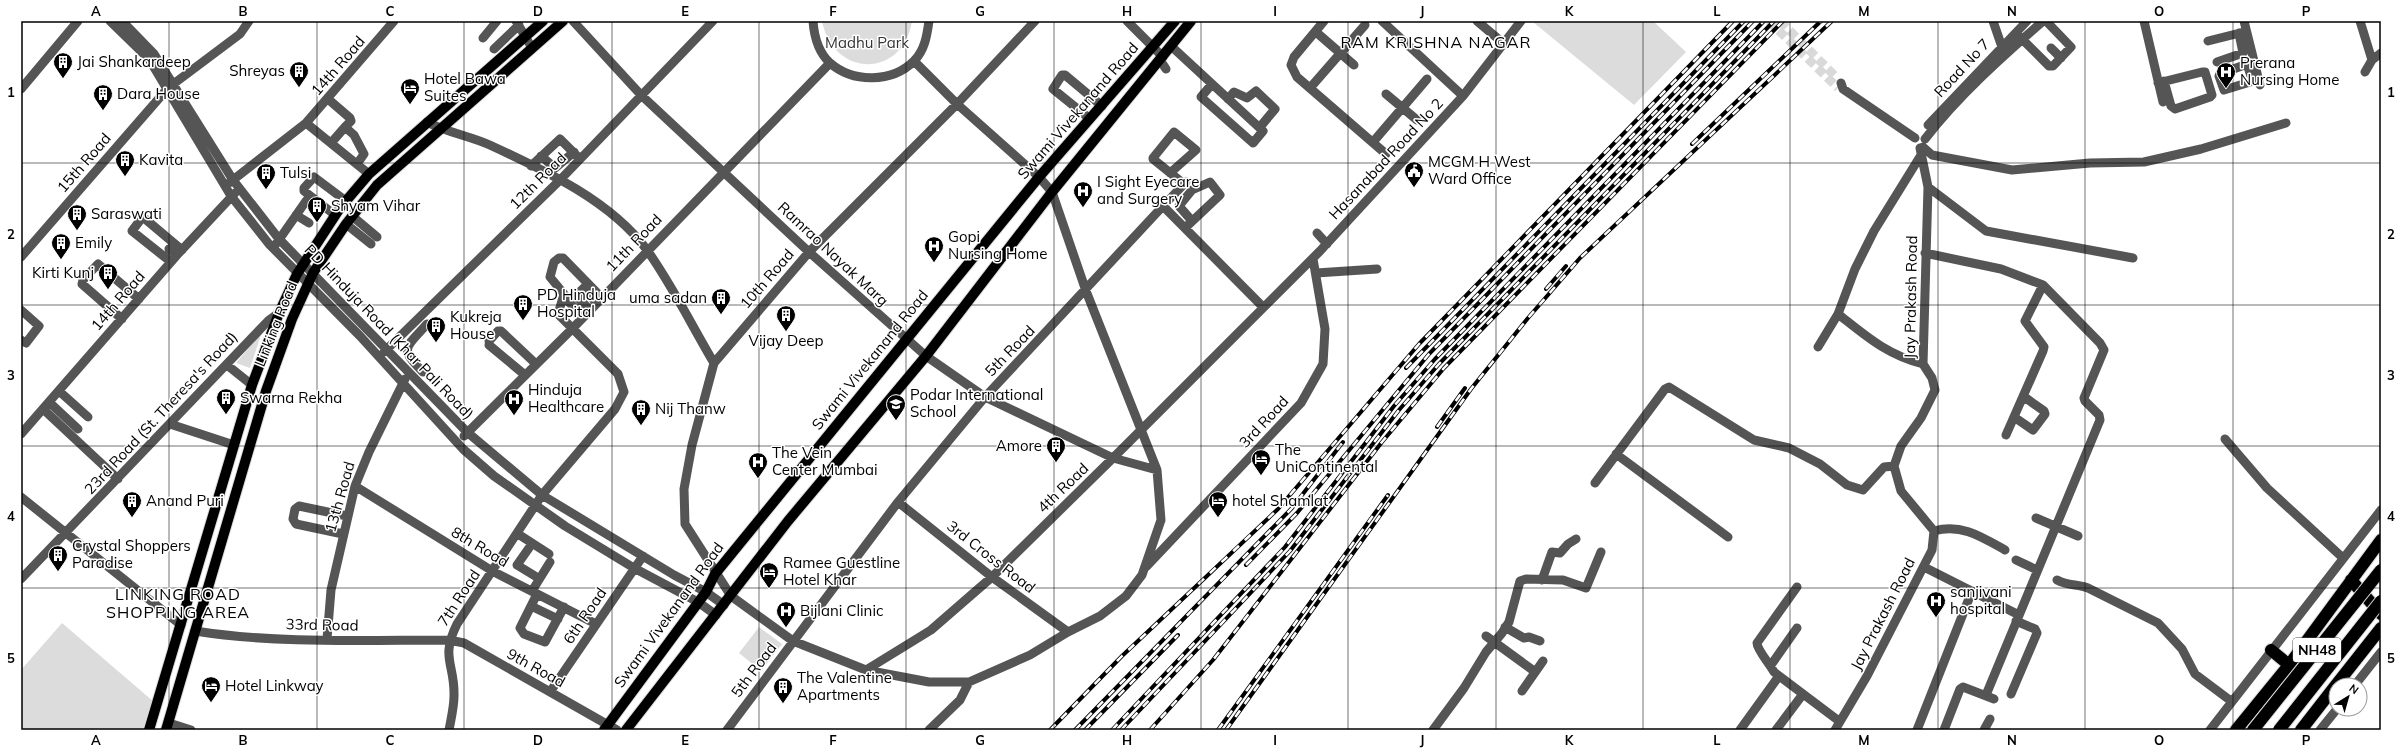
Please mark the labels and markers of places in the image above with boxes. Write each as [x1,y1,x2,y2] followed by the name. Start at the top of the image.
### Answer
[52,51,74,79] building icon: Jai Shankardeep
[77,52,191,71] place label: Jai Shankardeep
[2240,53,2339,89] place label: Prerana Nursing Home
[288,60,310,88] building icon: Shreyas
[229,61,285,80] place label: Shreyas
[2215,61,2237,89] hospital icon: Prerana Nursing Home
[424,69,506,105] place label: Hotel Bawa Suites
[399,77,421,105] hotel icon: Hotel Bawa Suites
[92,83,114,111] building icon: Dara House
[117,84,200,103] place label: Dara House
[114,149,136,177] building icon: Kavita
[139,150,183,169] place label: Kavita
[1428,152,1531,188] place label: MCGM H West Ward Office
[1403,160,1425,188] public building icon: MCGM H West Ward Office
[255,162,277,190] building icon: Tulsi
[280,163,311,182] place label: Tulsi
[1097,172,1199,208] place label: I Sight Eyecare and Surgery
[1072,180,1094,208] hospital icon: I Sight Eyecare and Surgery
[306,195,328,223] building icon: Shyam Vihar
[331,196,421,215] place label: Shyam Vihar
[66,203,88,231] building icon: Saraswati
[91,204,162,223] place label: Saraswati
[948,227,1047,263] place label: Gopi Nursing Home
[50,232,72,260] building icon: Emily
[75,233,112,252] place label: Emily
[923,235,945,263] hospital icon: Gopi Nursing Home
[97,262,119,290] building icon: Kirti Kunj
[32,263,94,282] place label: Kirti Kunj
[537,285,616,321] place label: PD Hinduja Hospital
[710,287,732,315] building icon: uma sadan
[629,288,707,307] place label: uma sadan
[512,293,534,321] building icon: PD Hinduja Hospital
[775,304,797,332] building icon: Vijay Deep
[450,307,502,343] place label: Kukreja House
[425,315,447,343] building icon: Kukreja House
[749,331,823,350] place label: Vijay Deep
[528,380,604,416] place label: Hinduja Healthcare
[910,385,1043,421] place label: Podar International School
[215,387,237,415] building icon: Swarna Rekha
[240,388,342,407] place label: Swarna Rekha
[503,388,525,416] hospital icon: Hinduja Healthcare
[885,393,907,421] school or university icon: Podar International School
[630,398,652,426] building icon: Nij Thanw
[655,399,726,418] place label: Nij Thanw
[1045,435,1067,463] building icon: Amore
[996,436,1042,455] place label: Amore
[1275,440,1378,476] place label: The UniContinental
[772,443,878,479] place label: The Vein Center Mumbai
[1250,448,1272,476] hotel icon: The UniContinental
[747,451,769,479] hospital icon: The Vein Center Mumbai
[121,490,143,518] building icon: Anand Puri
[1207,490,1229,518] hotel icon: hotel Shamlat
[146,491,224,510] place label: Anand Puri
[1232,491,1328,510] place label: hotel Shamlat
[72,536,191,572] place label: Crystal Shoppers Paradise
[47,544,69,572] building icon: Crystal Shoppers Paradise
[783,553,900,589] place label: Ramee Guestline Hotel Khar
[758,561,780,589] hotel icon: Ramee Guestline Hotel Khar
[1950,582,2012,618] place label: sanjivani hospital
[1925,590,1947,618] hospital icon: sanjivani hospital
[775,600,797,628] hospital icon: Bijlani Clinic
[800,601,883,620] place label: Bijlani Clinic
[797,668,892,704] place label: The Valentine Apartments
[200,675,222,703] hotel icon: Hotel Linkway
[225,676,324,695] place label: Hotel Linkway
[772,676,794,704] building icon: The Valentine Apartments

